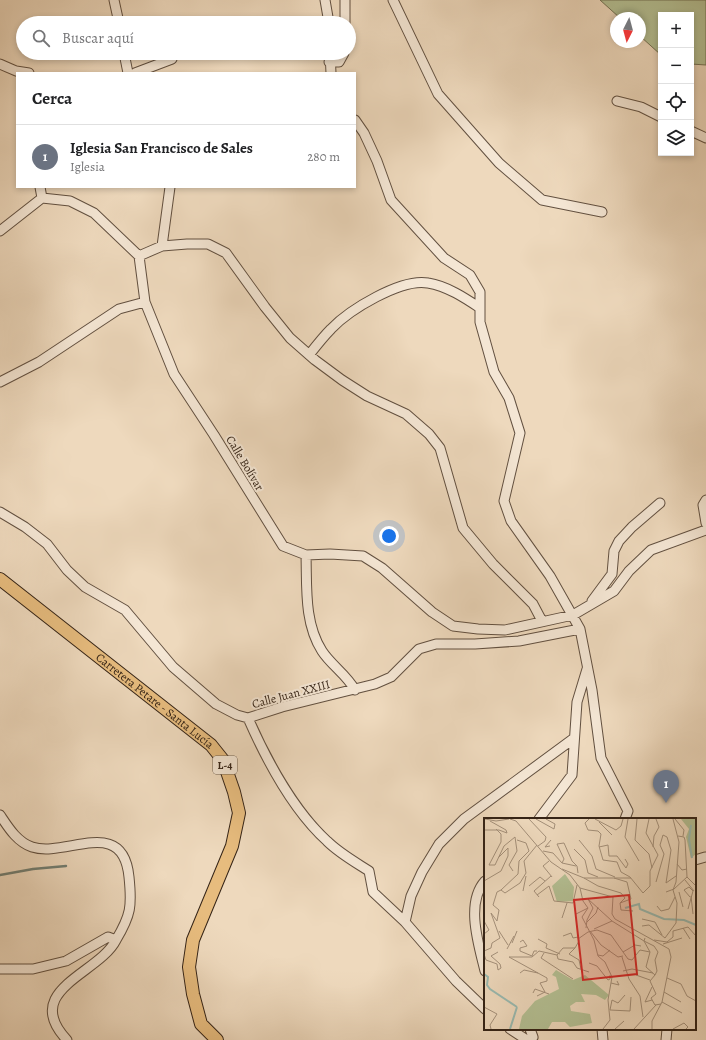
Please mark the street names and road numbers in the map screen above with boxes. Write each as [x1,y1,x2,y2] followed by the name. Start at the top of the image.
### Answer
[222,433,268,494] street label: Calle Bolívar
[92,649,218,753] street label: Carretera Petare - Santa Lucía
[250,676,332,712] street label: Calle Juan XXIII
[213,756,237,774] road number: L-4

